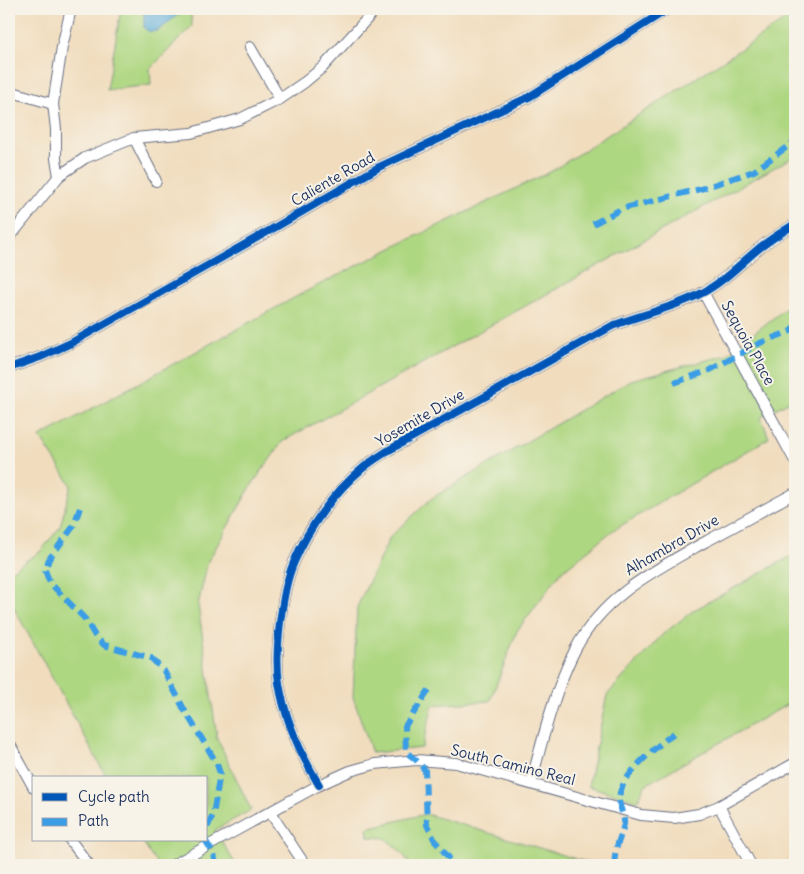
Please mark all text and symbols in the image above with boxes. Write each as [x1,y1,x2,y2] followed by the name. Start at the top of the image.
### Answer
[288,147,378,210] street label: Caliente Road
[717,297,779,388] street label: Sequoia Place
[372,385,467,451] street label: Yosemite Drive
[621,510,722,579] street label: Alhambra Drive
[449,740,577,789] street label: South Camino Real
[32,776,208,842] legend
[78,787,150,806] text: Cycle path
[78,811,109,830] text: Path

